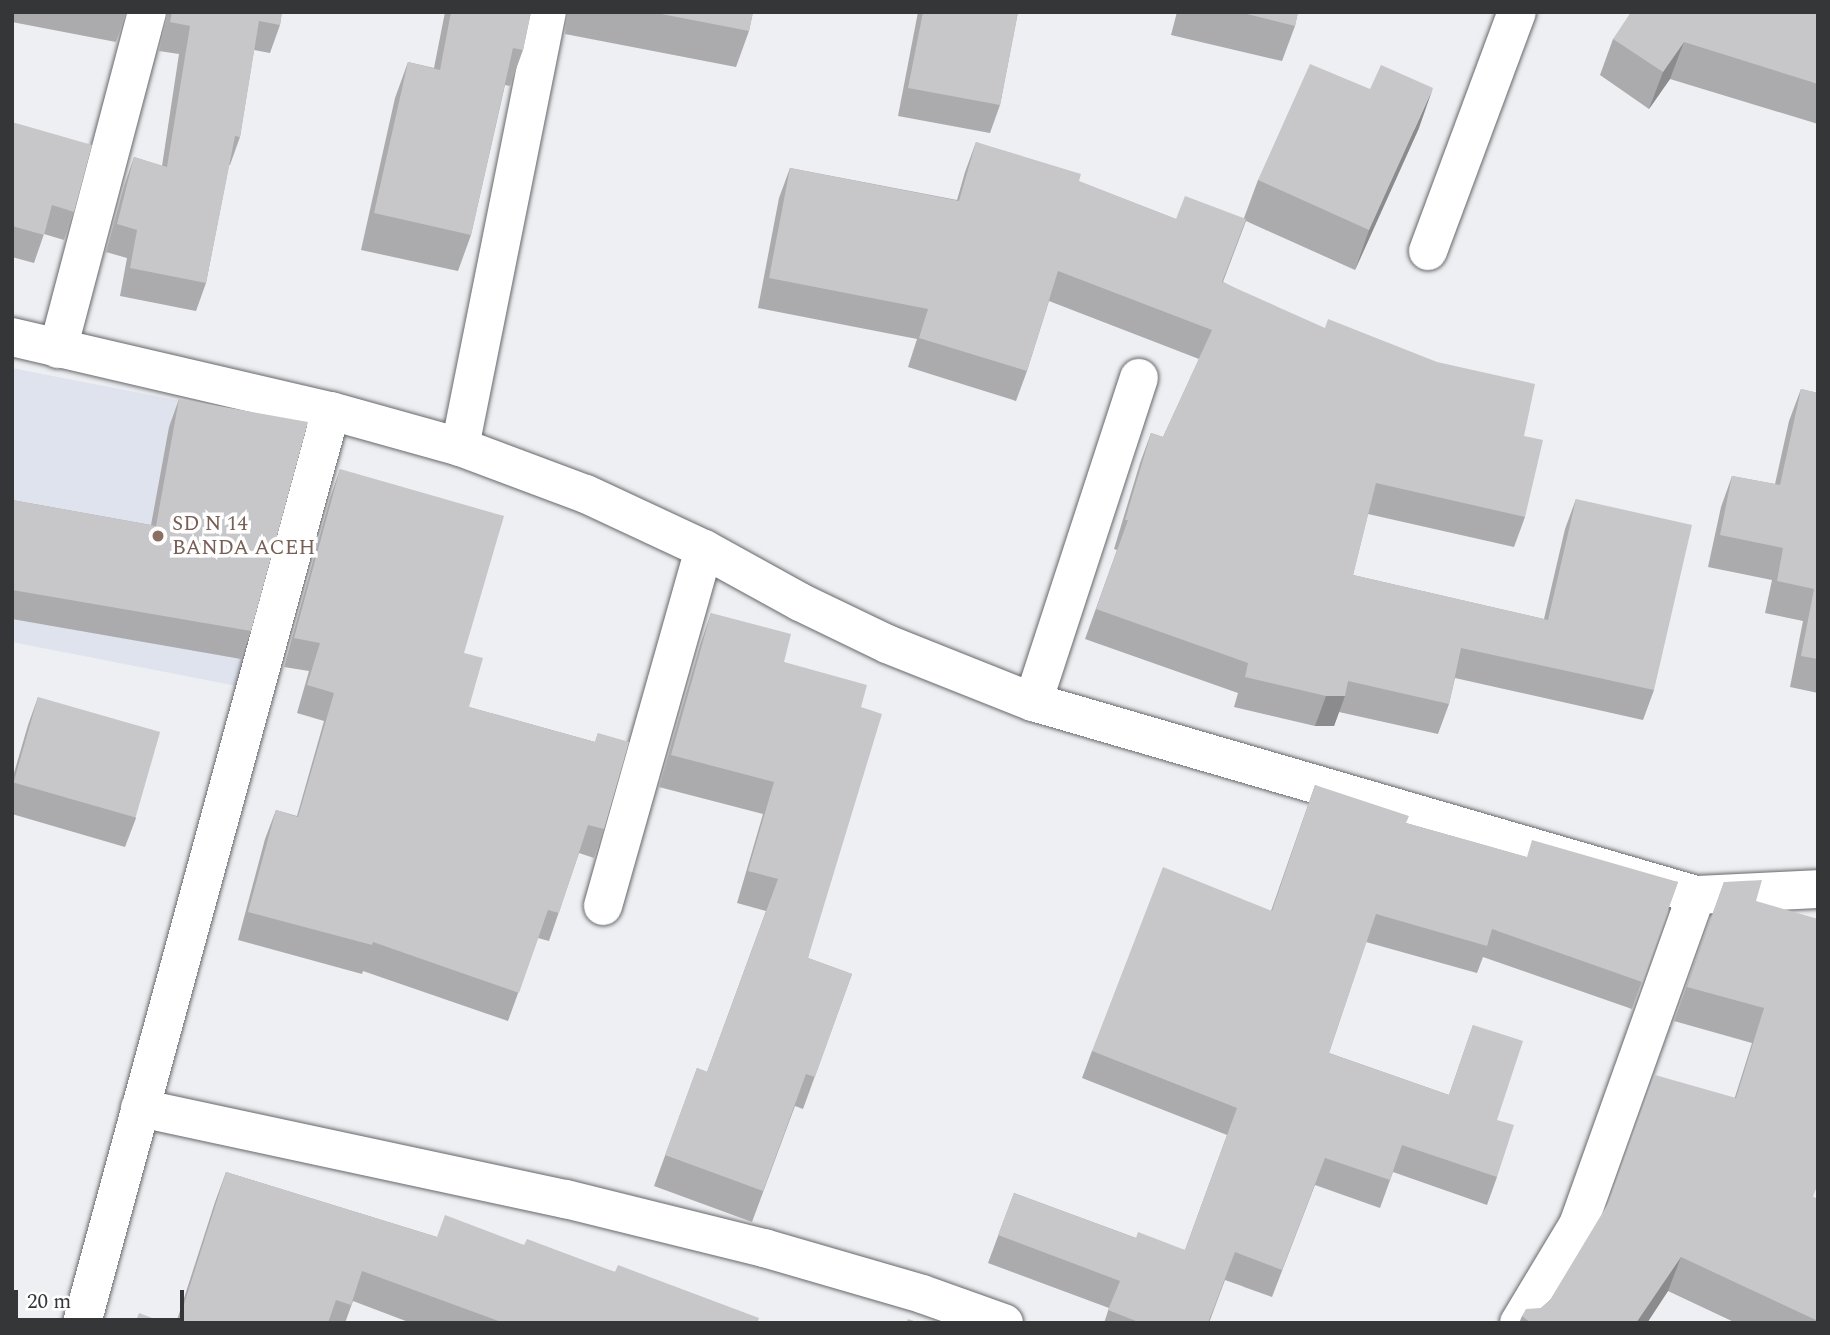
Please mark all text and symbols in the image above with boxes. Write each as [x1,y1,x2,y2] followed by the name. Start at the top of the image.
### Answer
[172,511,315,561] place label: SD N 14 BANDA ACEH
[150,528,166,544] marker: SD N 14 BANDA ACEH
[18,1276,187,1320] scale bar
[27,1286,71,1318] text: 20 m

